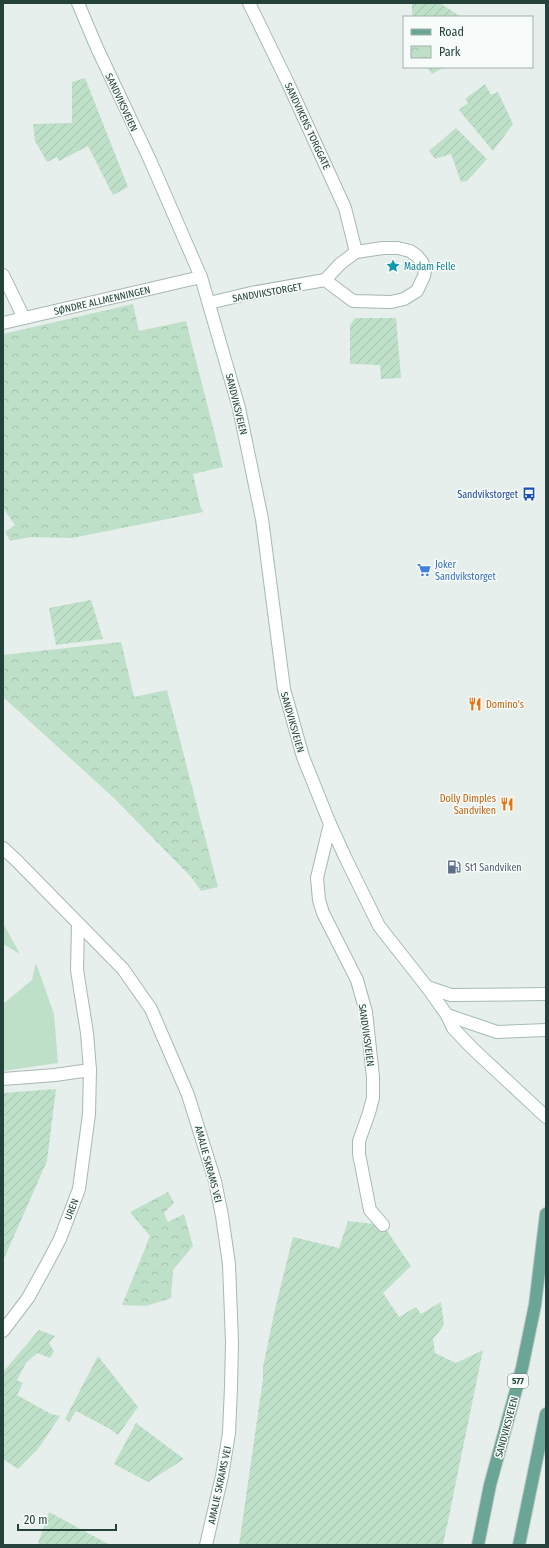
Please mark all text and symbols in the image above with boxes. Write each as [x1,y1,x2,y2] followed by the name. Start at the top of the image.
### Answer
[403,16,533,68] legend
[439,25,464,39] text: Road
[439,45,461,59] text: Park
[102,71,140,133] street label: SANDVIKSVEIEN
[282,81,333,172] street label: SANDVIKENS TORGGATE
[385,258,401,274] place icon: Madam Felle
[404,261,456,273] place label: Madam Felle
[231,281,303,305] street label: SANDVIKSTORGET
[53,283,152,318] street label: SØNDRE ALLMENNINGEN
[223,372,249,436] street label: SANDVIKSVEIEN
[521,486,537,502] bus stop icon: Sandvikstorget
[457,489,519,501] place label: Sandvikstorget
[435,559,497,583] place label: Joker Sandvikstorget
[416,562,432,578] supermarket icon: Joker Sandvikstorget
[278,690,306,754] street label: SANDVIKSVEIEN
[467,696,483,712] restaurant icon: Domino's
[486,699,524,711] place label: Domino's
[440,793,496,817] place label: Dolly Dimples Sandviken
[499,796,515,812] restaurant icon: Dolly Dimples Sandviken
[446,859,462,875] fuel station icon: St1 Sandviken
[465,862,522,874] place label: St1 Sandviken
[356,1003,376,1067] street label: SANDVIKSVEIEN
[192,1124,224,1204] street label: AMALIE SKRAMS VEI
[62,1197,81,1222] street label: UREN
[508,1374,528,1388] road number: 577
[493,1395,521,1459] street label: SANDVIKSVEIEN
[206,1445,234,1525] street label: AMALIE SKRAMS VEI
[18,1506,116,1532] scale bar
[24,1513,48,1527] text: 20 m

